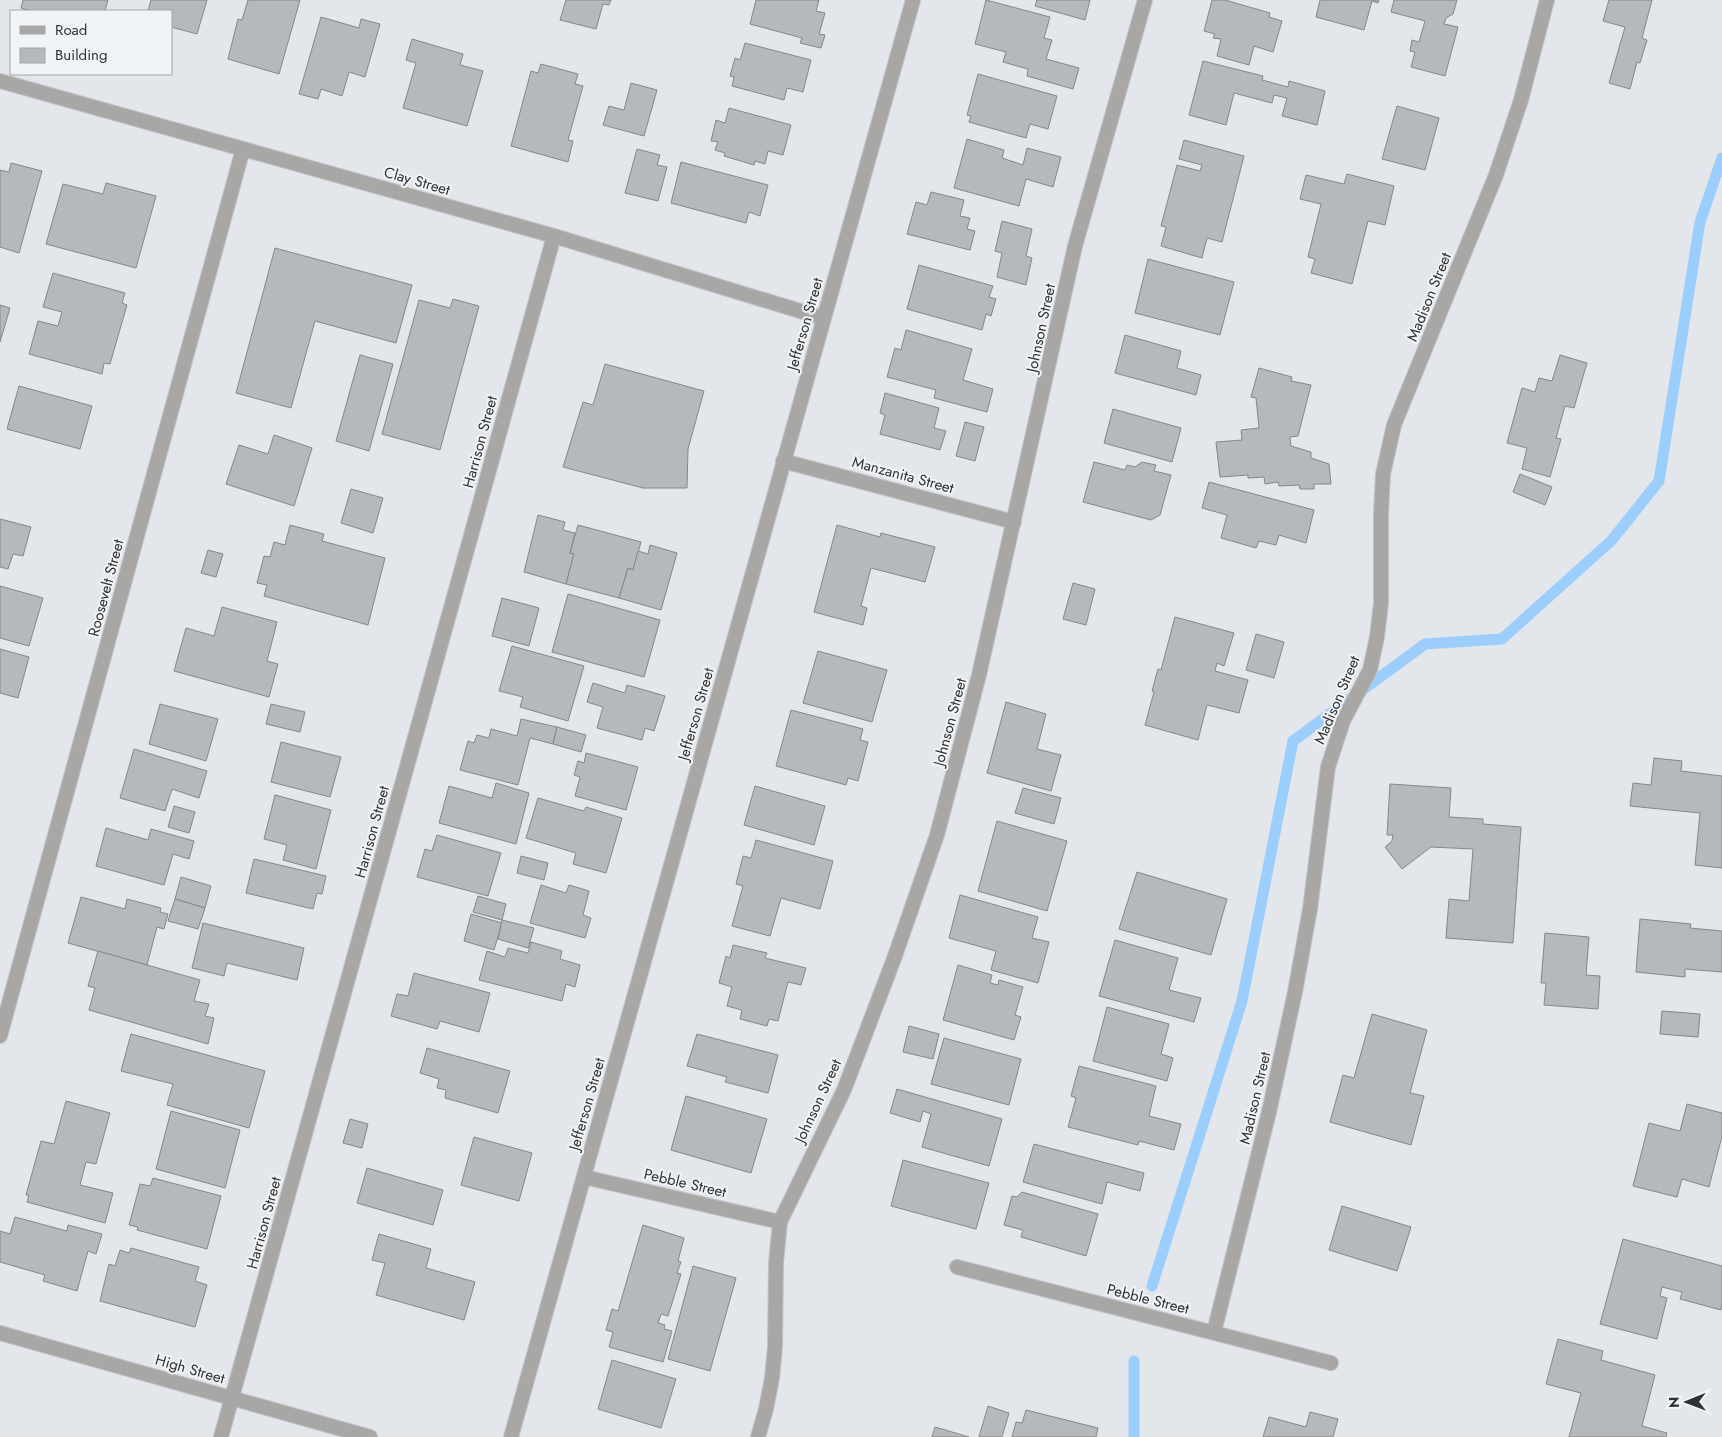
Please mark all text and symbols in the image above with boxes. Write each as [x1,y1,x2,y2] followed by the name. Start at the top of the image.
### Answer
[10,10,172,75] legend
[55,19,87,41] text: Road
[55,44,107,66] text: Building
[381,161,453,201] street label: Clay Street
[1401,249,1457,345] street label: Madison Street
[781,275,829,375] street label: Jefferson Street
[1020,281,1061,376] street label: Johnson Street
[457,393,503,491] street label: Harrison Street
[850,451,957,499] street label: Manzanita Street
[82,537,130,639] street label: Roosevelt Street
[1308,652,1366,748] street label: Madison Street
[672,665,720,765] street label: Jefferson Street
[927,675,972,770] street label: Johnson Street
[349,783,395,881] street label: Harrison Street
[1234,1049,1276,1146] street label: Madison Street
[563,1055,611,1155] street label: Jefferson Street
[788,1055,847,1148] street label: Johnson Street
[642,1163,729,1203] street label: Pebble Street
[241,1174,287,1272] street label: Harrison Street
[1105,1278,1192,1320] street label: Pebble Street
[153,1349,228,1390] street label: High Street
[1662,1377,1712,1427] north arrow
[1664,1396,1684,1408] text: N

